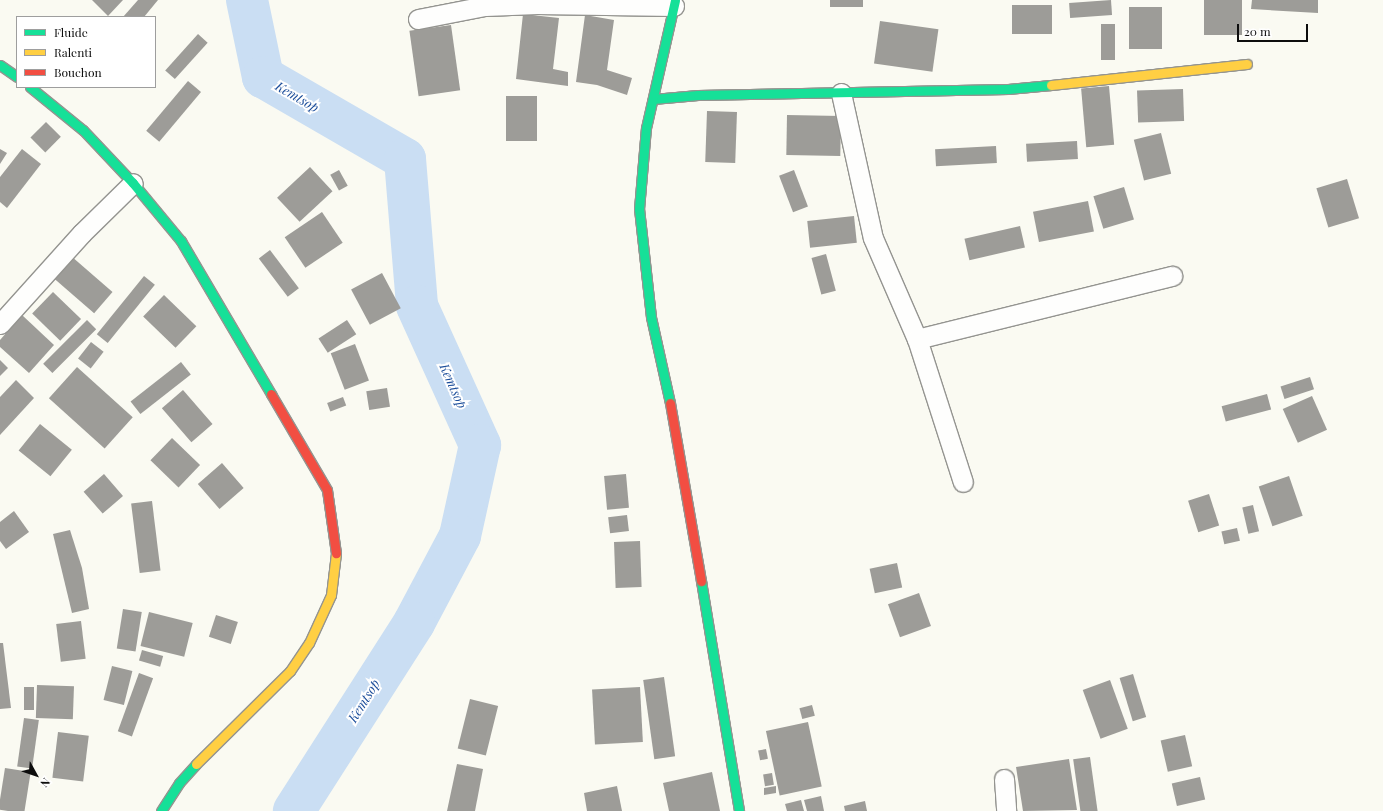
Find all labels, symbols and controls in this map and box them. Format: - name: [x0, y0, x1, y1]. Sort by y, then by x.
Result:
- legend: [16, 16, 156, 88]
- scale bar: [1239, 16, 1310, 42]
- text: 20 m: [1244, 23, 1271, 39]
- text: Fluide: [54, 24, 88, 40]
- text: Ralenti: [54, 44, 92, 60]
- text: Bouchon: [54, 64, 102, 80]
- water label: Kemtsop: [273, 78, 321, 116]
- water label: Kemtsop: [436, 361, 470, 411]
- water label: Kemtsop: [345, 677, 383, 725]
- north arrow: [16, 755, 56, 795]
- text: N: [37, 775, 54, 791]

